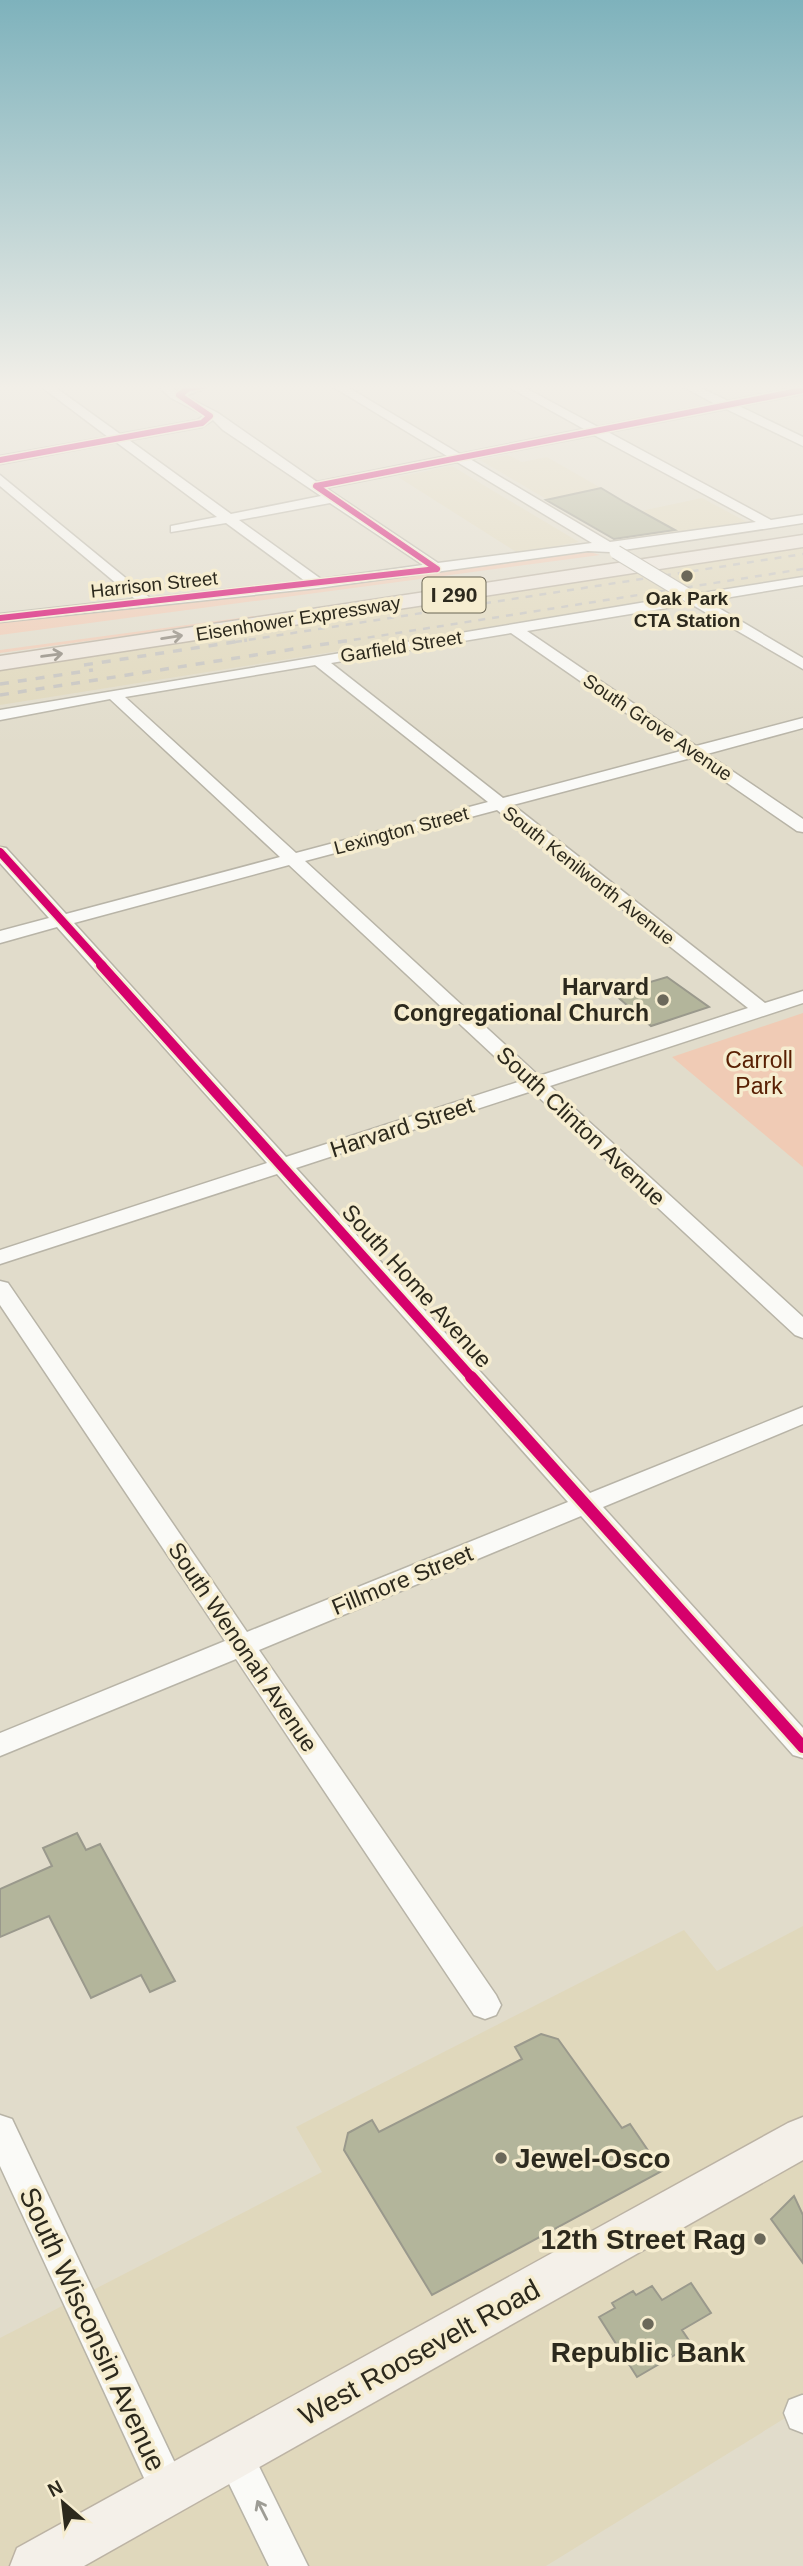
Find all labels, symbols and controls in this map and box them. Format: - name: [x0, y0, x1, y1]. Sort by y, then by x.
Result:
- street label: Harrison Street: [89, 567, 219, 602]
- marker: Oak Park CTA Station: [679, 568, 695, 584]
- road number: I 290: [422, 578, 486, 612]
- place label: Oak Park CTA Station: [634, 588, 740, 631]
- street label: Eisenhower Expressway: [194, 592, 402, 645]
- street label: Garfield Street: [339, 626, 464, 666]
- one-way arrow: [160, 630, 183, 643]
- one-way arrow: [41, 648, 63, 661]
- street label: South Grove Avenue: [579, 670, 736, 785]
- street label: Lexington Street: [332, 802, 471, 859]
- street label: South Kenilworth Avenue: [499, 802, 679, 949]
- place label: Harvard Congregational Church: [393, 974, 649, 1026]
- marker: Harvard Congregational Church: [655, 992, 671, 1008]
- street label: South Clinton Avenue: [491, 1041, 671, 1211]
- park label: Carroll Park: [725, 1047, 793, 1099]
- street label: Harvard Street: [327, 1091, 478, 1162]
- street label: South Home Avenue: [337, 1199, 497, 1373]
- street label: South Wenonah Avenue: [163, 1537, 323, 1757]
- street label: Fillmore Street: [328, 1540, 477, 1620]
- place label: Jewel-Osco: [515, 2143, 671, 2174]
- marker: Jewel-Osco: [493, 2150, 509, 2166]
- street label: South Wisconsin Avenue: [13, 2183, 172, 2476]
- place label: 12th Street Rag: [541, 2224, 746, 2255]
- marker: 12th Street Rag: [752, 2231, 768, 2247]
- street label: West Roosevelt Road: [294, 2273, 545, 2432]
- marker: Republic Bank: [640, 2316, 656, 2332]
- place label: Republic Bank: [551, 2337, 746, 2368]
- north arrow: [28, 2468, 98, 2538]
- text: N: [44, 2476, 66, 2501]
- one-way arrow: [254, 2500, 268, 2521]

